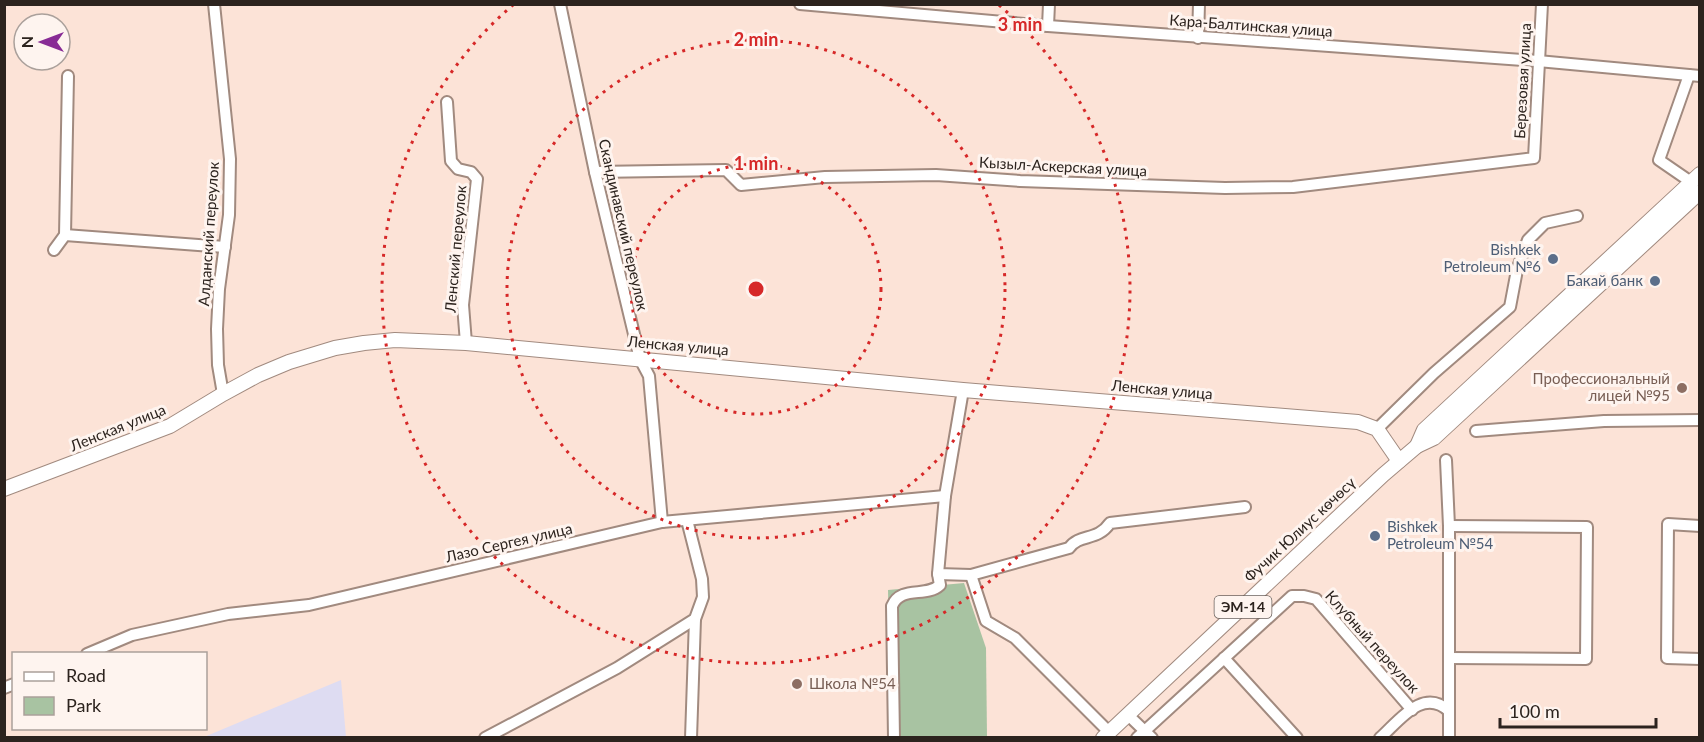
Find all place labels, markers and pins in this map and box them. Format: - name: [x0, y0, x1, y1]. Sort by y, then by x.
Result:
- place label: Bishkek Petroleum №6: [1443, 240, 1541, 275]
- marker: Bishkek Petroleum №6: [1546, 252, 1560, 266]
- place label: Бакай банк: [1566, 271, 1643, 289]
- marker: Бакай банк: [1648, 274, 1662, 288]
- centre of rings: [746, 279, 766, 299]
- place label: Профессиональный лицей №95: [1533, 369, 1670, 404]
- marker: Профессиональный лицей №95: [1675, 381, 1689, 395]
- place label: Bishkek Petroleum №54: [1387, 517, 1494, 552]
- marker: Bishkek Petroleum №54: [1368, 529, 1382, 543]
- place label: Школа №54: [809, 674, 896, 692]
- marker: Школа №54: [790, 677, 804, 691]

